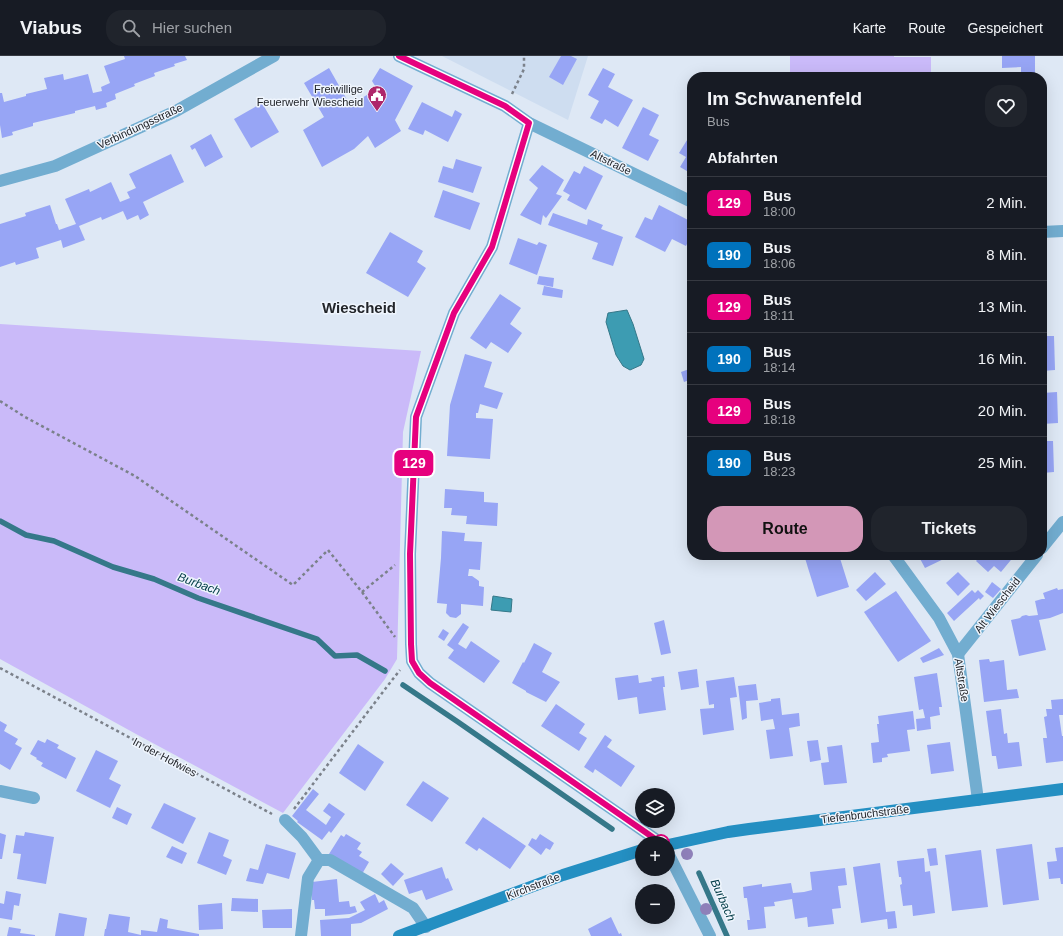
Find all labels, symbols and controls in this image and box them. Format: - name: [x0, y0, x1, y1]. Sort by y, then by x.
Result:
- search box: [106, 10, 386, 46]
- text: Viabus: [20, 17, 82, 38]
- icon: search: [120, 17, 142, 39]
- text: Hier suchen: [152, 19, 232, 36]
- text: Karte: [853, 20, 886, 36]
- text: Route: [908, 20, 946, 36]
- text: Gespeichert: [968, 20, 1043, 36]
- place label: Freiwillige Feuerwehr Wiescheid: [257, 83, 363, 108]
- public building icon: Freiwillige Feuerwehr Wiescheid: [366, 84, 388, 112]
- button: heart: [985, 85, 1027, 127]
- text: Im Schwanenfeld: [707, 88, 862, 109]
- street label: Verbindungsstraße: [96, 101, 184, 151]
- text: Bus: [707, 114, 729, 129]
- street label: Altstraße: [589, 147, 633, 177]
- text: Abfahrten: [707, 149, 778, 166]
- text: Bus: [763, 187, 791, 204]
- text: 2 Min.: [986, 194, 1027, 211]
- text: 129: [717, 195, 741, 211]
- text: 18:00: [763, 204, 796, 219]
- text: Bus: [763, 239, 791, 256]
- text: 8 Min.: [986, 246, 1027, 263]
- text: 190: [717, 247, 741, 263]
- text: 18:06: [763, 256, 796, 271]
- text: Bus: [763, 291, 791, 308]
- text: 13 Min.: [978, 298, 1027, 315]
- district label: Wiescheid: [322, 299, 396, 316]
- text: 129: [717, 299, 741, 315]
- text: 18:11: [763, 308, 795, 323]
- text: Bus: [763, 343, 791, 360]
- text: 16 Min.: [978, 350, 1027, 367]
- text: 190: [717, 351, 741, 367]
- text: 18:14: [763, 360, 796, 375]
- text: Bus: [763, 395, 791, 412]
- text: 20 Min.: [978, 402, 1027, 419]
- text: 129: [717, 403, 741, 419]
- text: 18:18: [763, 412, 796, 427]
- text: Bus: [763, 447, 791, 464]
- line badge: 129: [391, 450, 437, 476]
- text: 25 Min.: [978, 454, 1027, 471]
- text: 129: [402, 455, 426, 471]
- text: 190: [717, 455, 741, 471]
- text: 18:23: [763, 464, 796, 479]
- button: Route: [707, 506, 863, 552]
- button: Tickets: [871, 506, 1027, 552]
- water label: Burbach: [176, 570, 223, 598]
- street label: Alt Wiescheid: [972, 575, 1022, 635]
- street label: Altstraße: [953, 657, 971, 703]
- street label: In der Hofwies: [131, 735, 199, 779]
- map controls: [635, 788, 675, 924]
- button: layers: [635, 788, 675, 828]
- street label: Tiefenbruchstraße: [820, 803, 910, 825]
- unlabelled marker: [652, 834, 670, 852]
- button: +: [635, 836, 675, 876]
- street label: Kirchstraße: [505, 870, 561, 902]
- water label: Burbach: [708, 877, 739, 924]
- button: −: [635, 884, 675, 924]

